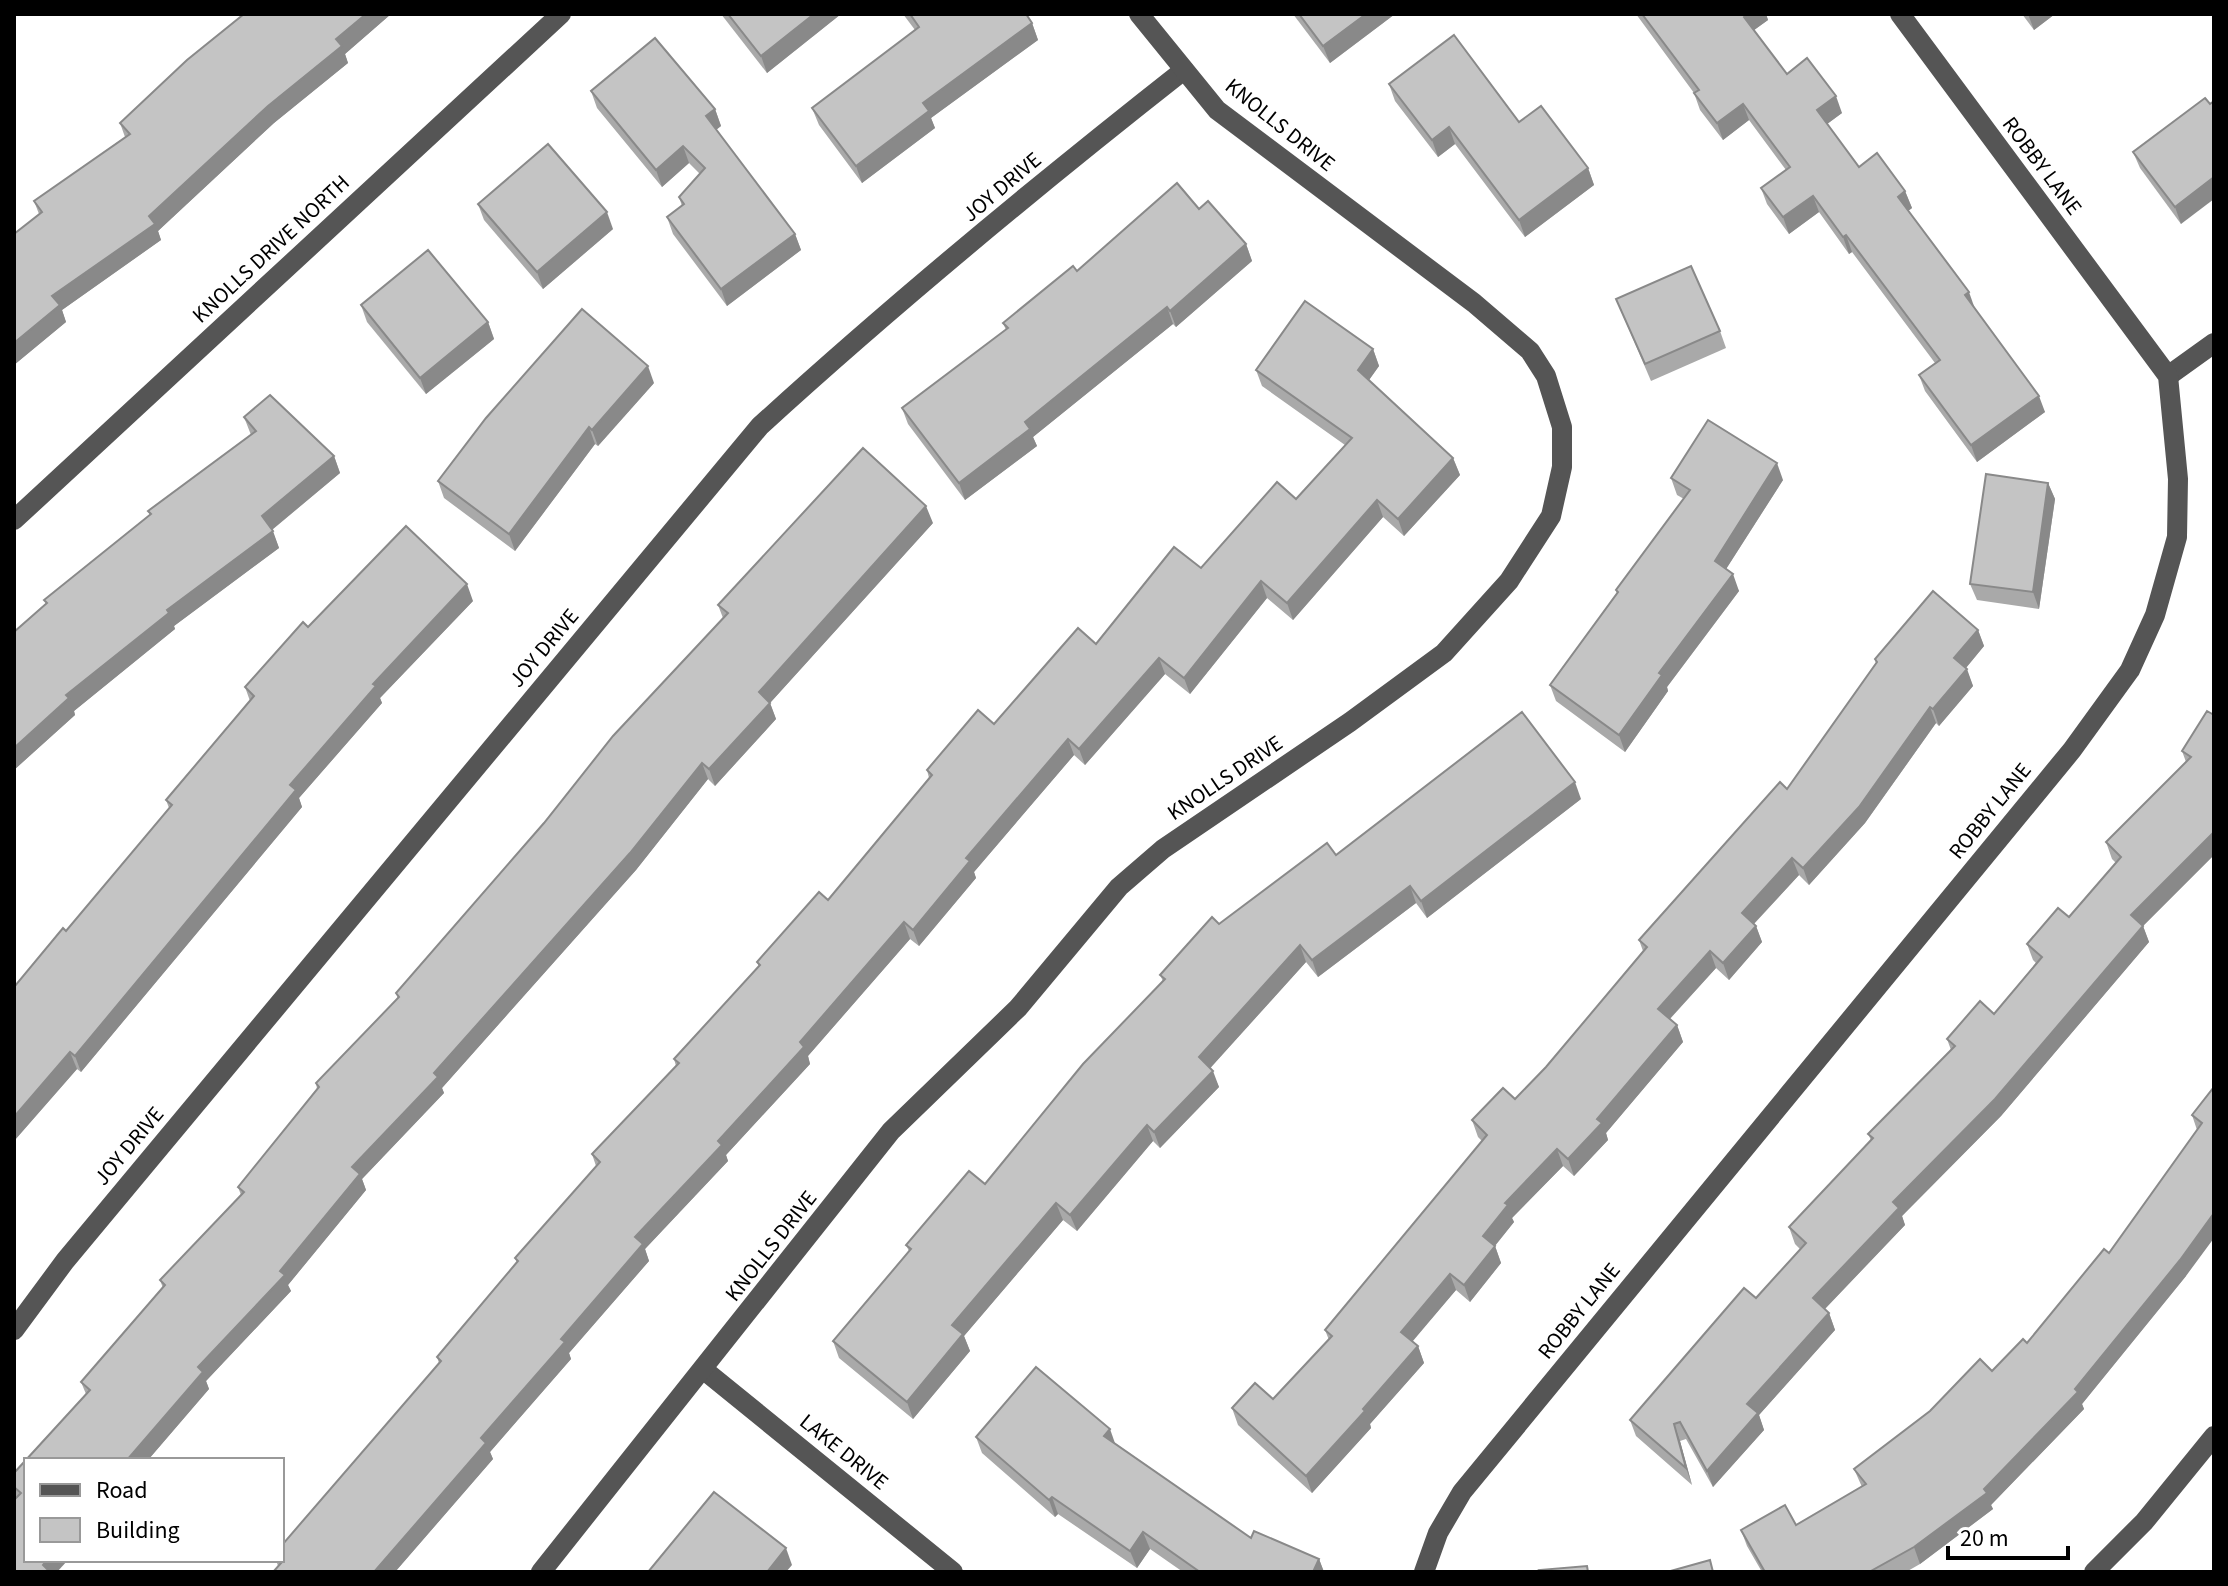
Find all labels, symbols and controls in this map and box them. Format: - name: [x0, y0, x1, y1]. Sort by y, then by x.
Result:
- street label: KNOLLS DRIVE: [1218, 71, 1342, 179]
- street label: ROBBY LANE: [1994, 110, 2090, 222]
- street label: JOY DRIVE: [956, 144, 1048, 230]
- street label: KNOLLS DRIVE NORTH: [185, 167, 357, 331]
- street label: JOY DRIVE: [501, 602, 587, 694]
- street label: KNOLLS DRIVE: [1161, 727, 1289, 829]
- street label: ROBBY LANE: [1941, 756, 2039, 866]
- street label: JOY DRIVE: [86, 1100, 172, 1192]
- street label: KNOLLS DRIVE: [717, 1184, 825, 1308]
- street label: ROBBY LANE: [1530, 1256, 1628, 1366]
- street label: LAKE DRIVE: [793, 1406, 895, 1498]
- legend: [24, 1458, 284, 1562]
- text: Road: [96, 1473, 148, 1508]
- scale bar: [1948, 1510, 2068, 1560]
- text: Building: [96, 1513, 180, 1548]
- text: 20 m: [1960, 1521, 2009, 1556]

